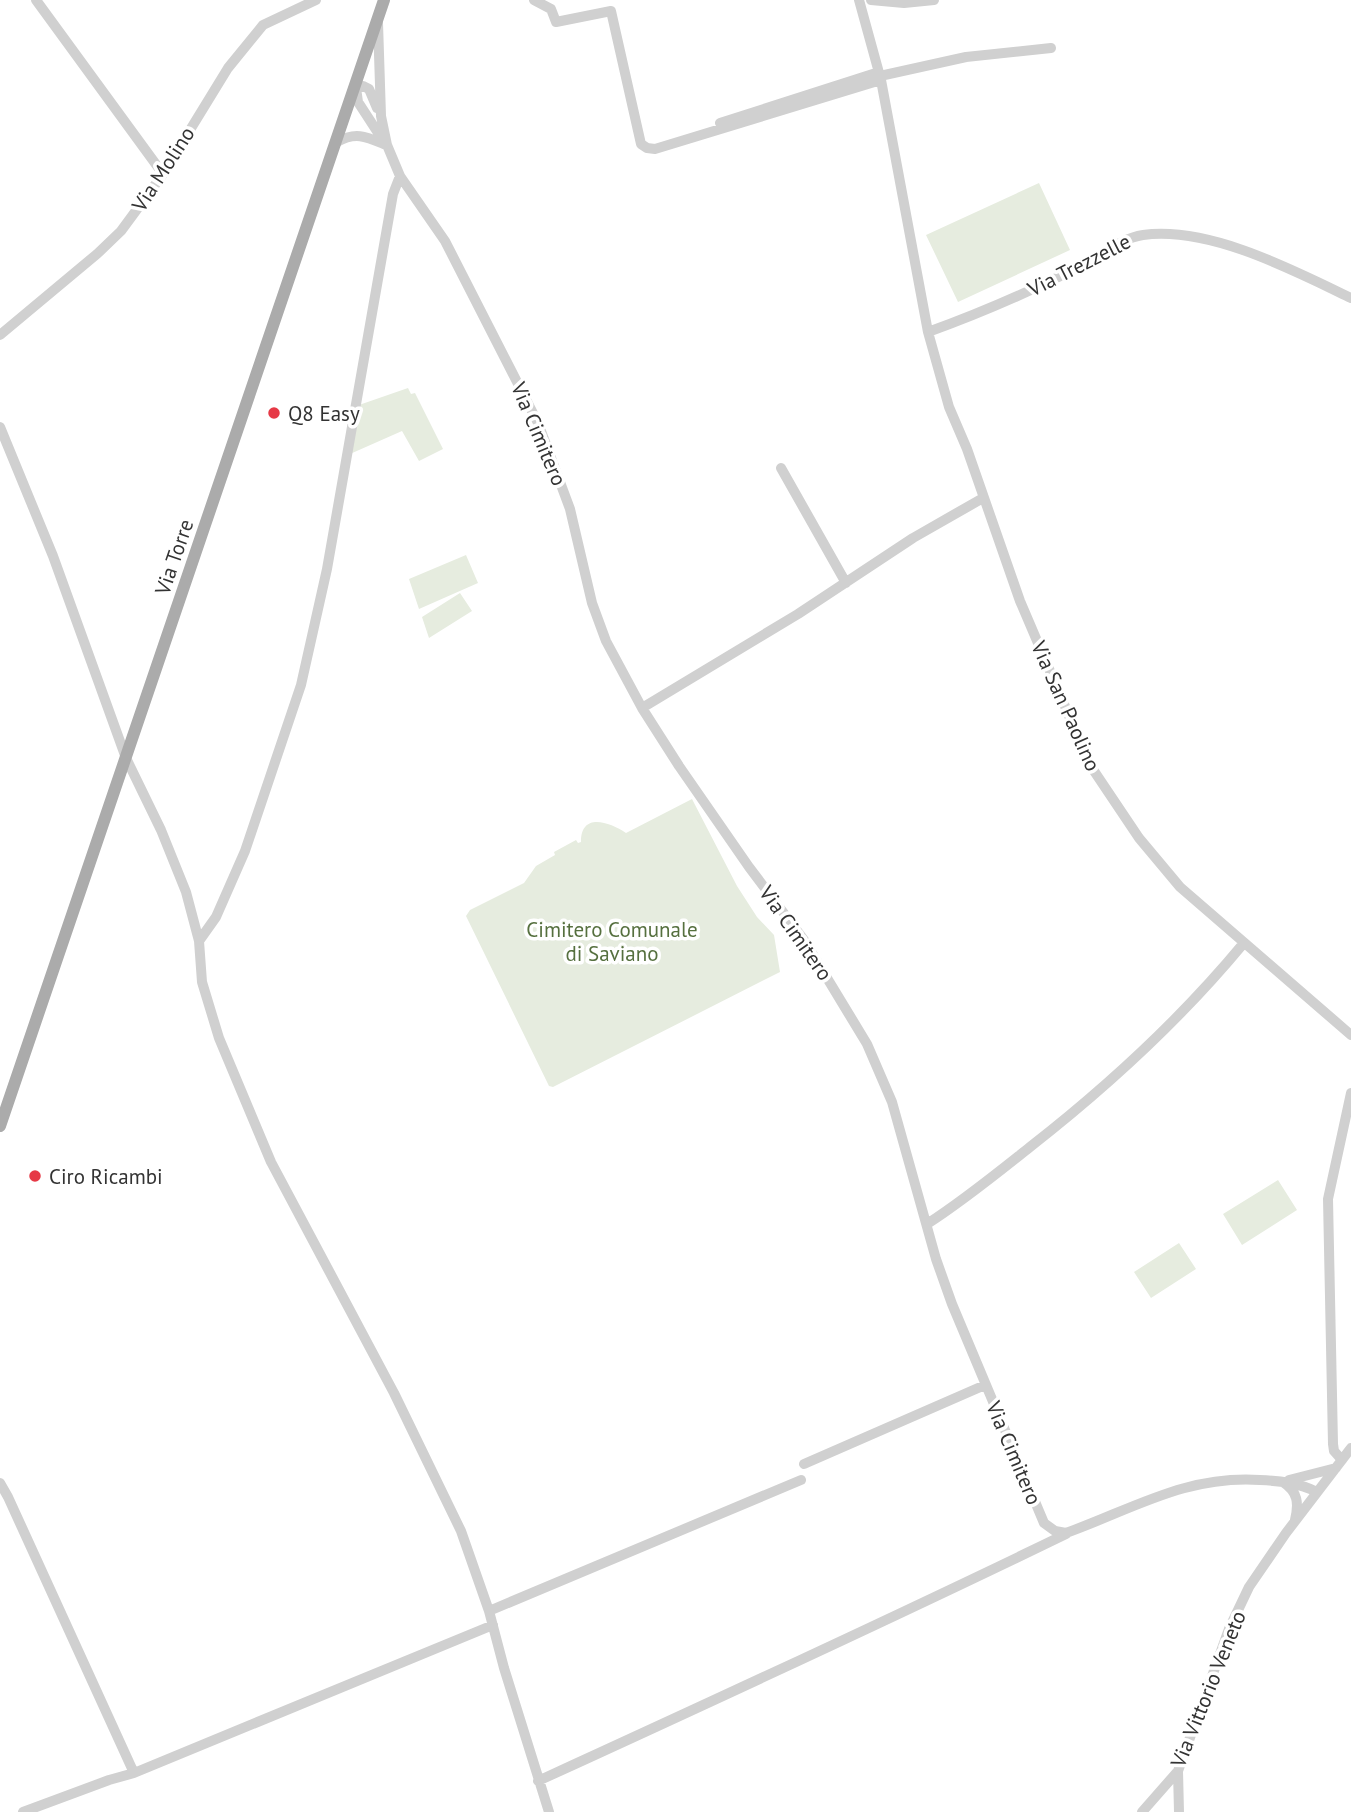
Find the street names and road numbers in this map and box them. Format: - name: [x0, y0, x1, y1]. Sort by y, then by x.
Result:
- street label: Via Molino: [125, 121, 200, 217]
- street label: Via Trezzelle: [1022, 228, 1135, 303]
- street label: Via Cimitero: [505, 377, 573, 490]
- street label: Via Torre: [148, 516, 199, 599]
- street label: Via San Paolino: [1025, 636, 1107, 775]
- street label: Via Cimitero: [753, 879, 839, 986]
- street label: Via Cimitero: [980, 1396, 1048, 1509]
- street label: Via Vittorio Veneto: [1164, 1607, 1252, 1772]

